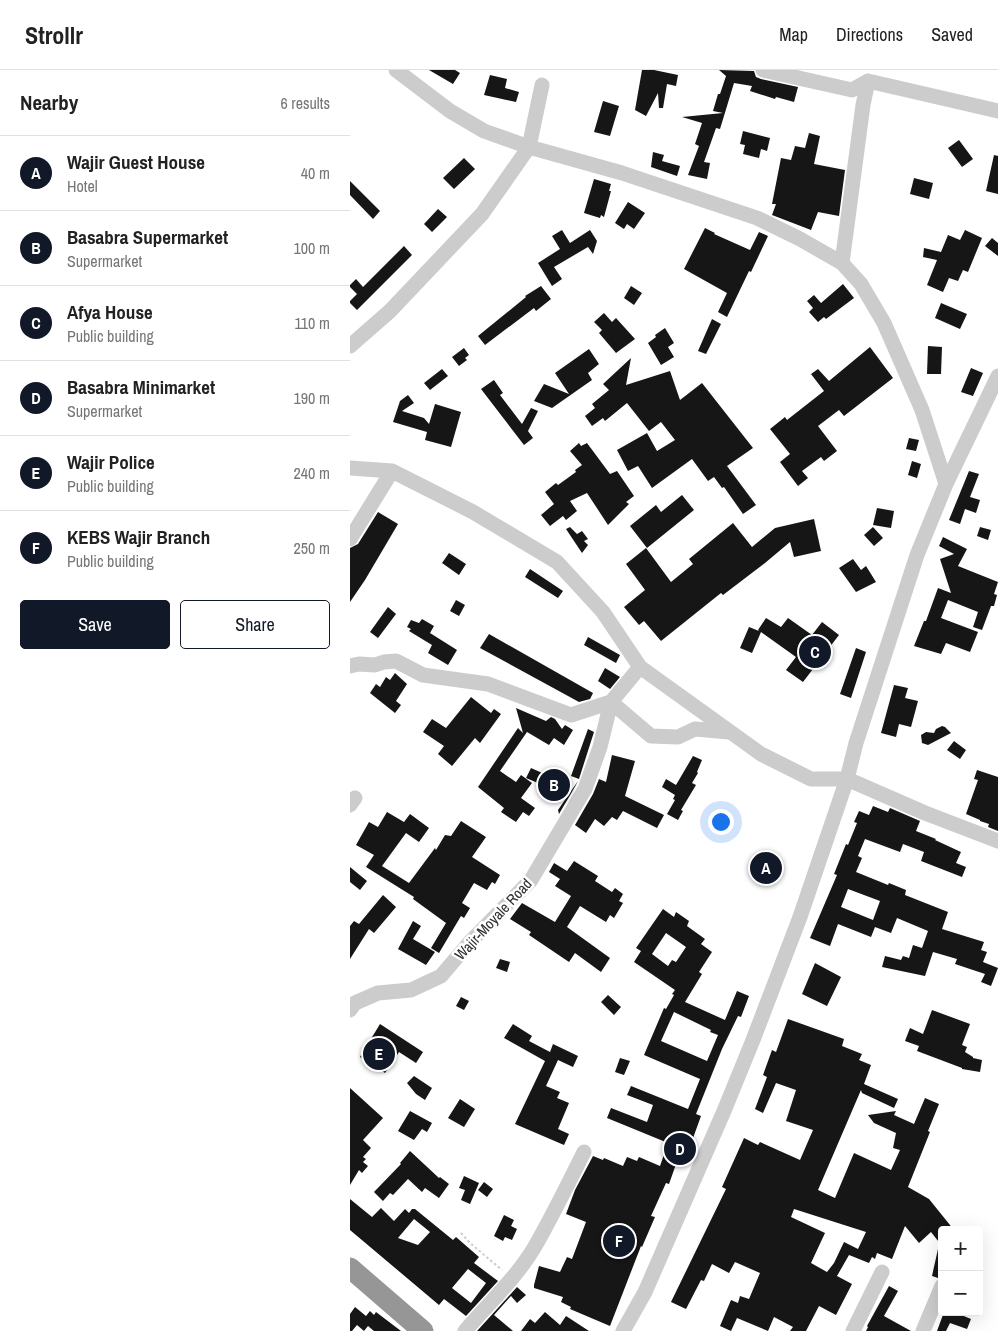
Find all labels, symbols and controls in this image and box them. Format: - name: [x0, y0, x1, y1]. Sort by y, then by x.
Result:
- text: Strollr: [25, 19, 83, 51]
- text: Map: [779, 22, 808, 47]
- text: Directions: [836, 22, 903, 47]
- text: Saved: [931, 22, 973, 47]
- text: Nearby: [20, 88, 78, 117]
- text: 6 results: [280, 92, 330, 114]
- text: Wajir Guest House: [67, 149, 205, 175]
- text: A: [31, 162, 41, 184]
- text: 40 m: [301, 162, 330, 184]
- text: Hotel: [67, 175, 98, 197]
- text: Basabra Supermarket: [67, 224, 228, 250]
- text: B: [31, 237, 41, 259]
- text: 100 m: [294, 237, 330, 259]
- text: Supermarket: [67, 250, 142, 272]
- text: Afya House: [67, 299, 153, 325]
- text: C: [31, 312, 41, 334]
- text: 110 m: [294, 312, 330, 334]
- text: Public building: [67, 325, 154, 347]
- text: Basabra Minimarket: [67, 374, 215, 400]
- text: D: [31, 387, 41, 409]
- text: 190 m: [294, 387, 330, 409]
- text: Supermarket: [67, 400, 142, 422]
- text: Wajir Police: [67, 449, 155, 475]
- text: E: [32, 462, 40, 484]
- text: 240 m: [294, 462, 330, 484]
- text: Public building: [67, 475, 154, 497]
- text: KEBS Wajir Branch: [67, 524, 210, 550]
- text: F: [32, 537, 40, 559]
- text: 250 m: [294, 537, 330, 559]
- text: Public building: [67, 550, 154, 572]
- button: Save: [20, 600, 170, 649]
- button: Share: [180, 600, 330, 649]
- pin: C: [799, 633, 831, 671]
- pin: B: [538, 766, 570, 804]
- your location: [708, 809, 734, 835]
- pin: A: [750, 849, 782, 887]
- street label: Wajir-Moyale Road: [450, 874, 536, 964]
- pin: E: [363, 1035, 395, 1073]
- pin: D: [664, 1130, 696, 1168]
- pin: F: [603, 1222, 635, 1260]
- map controls: [938, 1226, 983, 1316]
- button: +: [938, 1226, 983, 1271]
- button: −: [938, 1271, 983, 1316]

